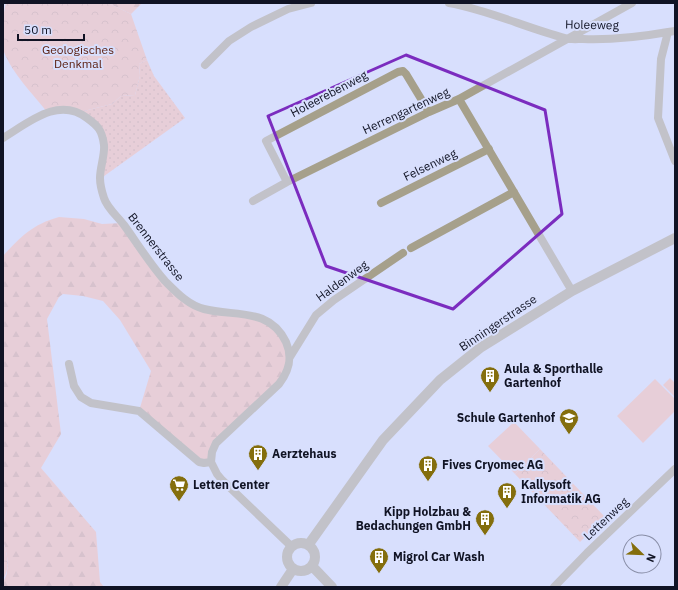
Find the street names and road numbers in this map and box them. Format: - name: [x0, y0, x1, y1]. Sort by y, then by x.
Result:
- street label: Holeeweg: [565, 17, 620, 32]
- street label: Holeerebenweg: [288, 67, 370, 120]
- street label: Herrengartenweg: [360, 84, 452, 137]
- street label: Felsenweg: [401, 145, 460, 184]
- street label: Brennerstrasse: [125, 210, 188, 284]
- street label: Haldenweg: [313, 256, 371, 304]
- street label: Binningerstrasse: [456, 291, 540, 354]
- street label: Lettenweg: [580, 494, 632, 543]

